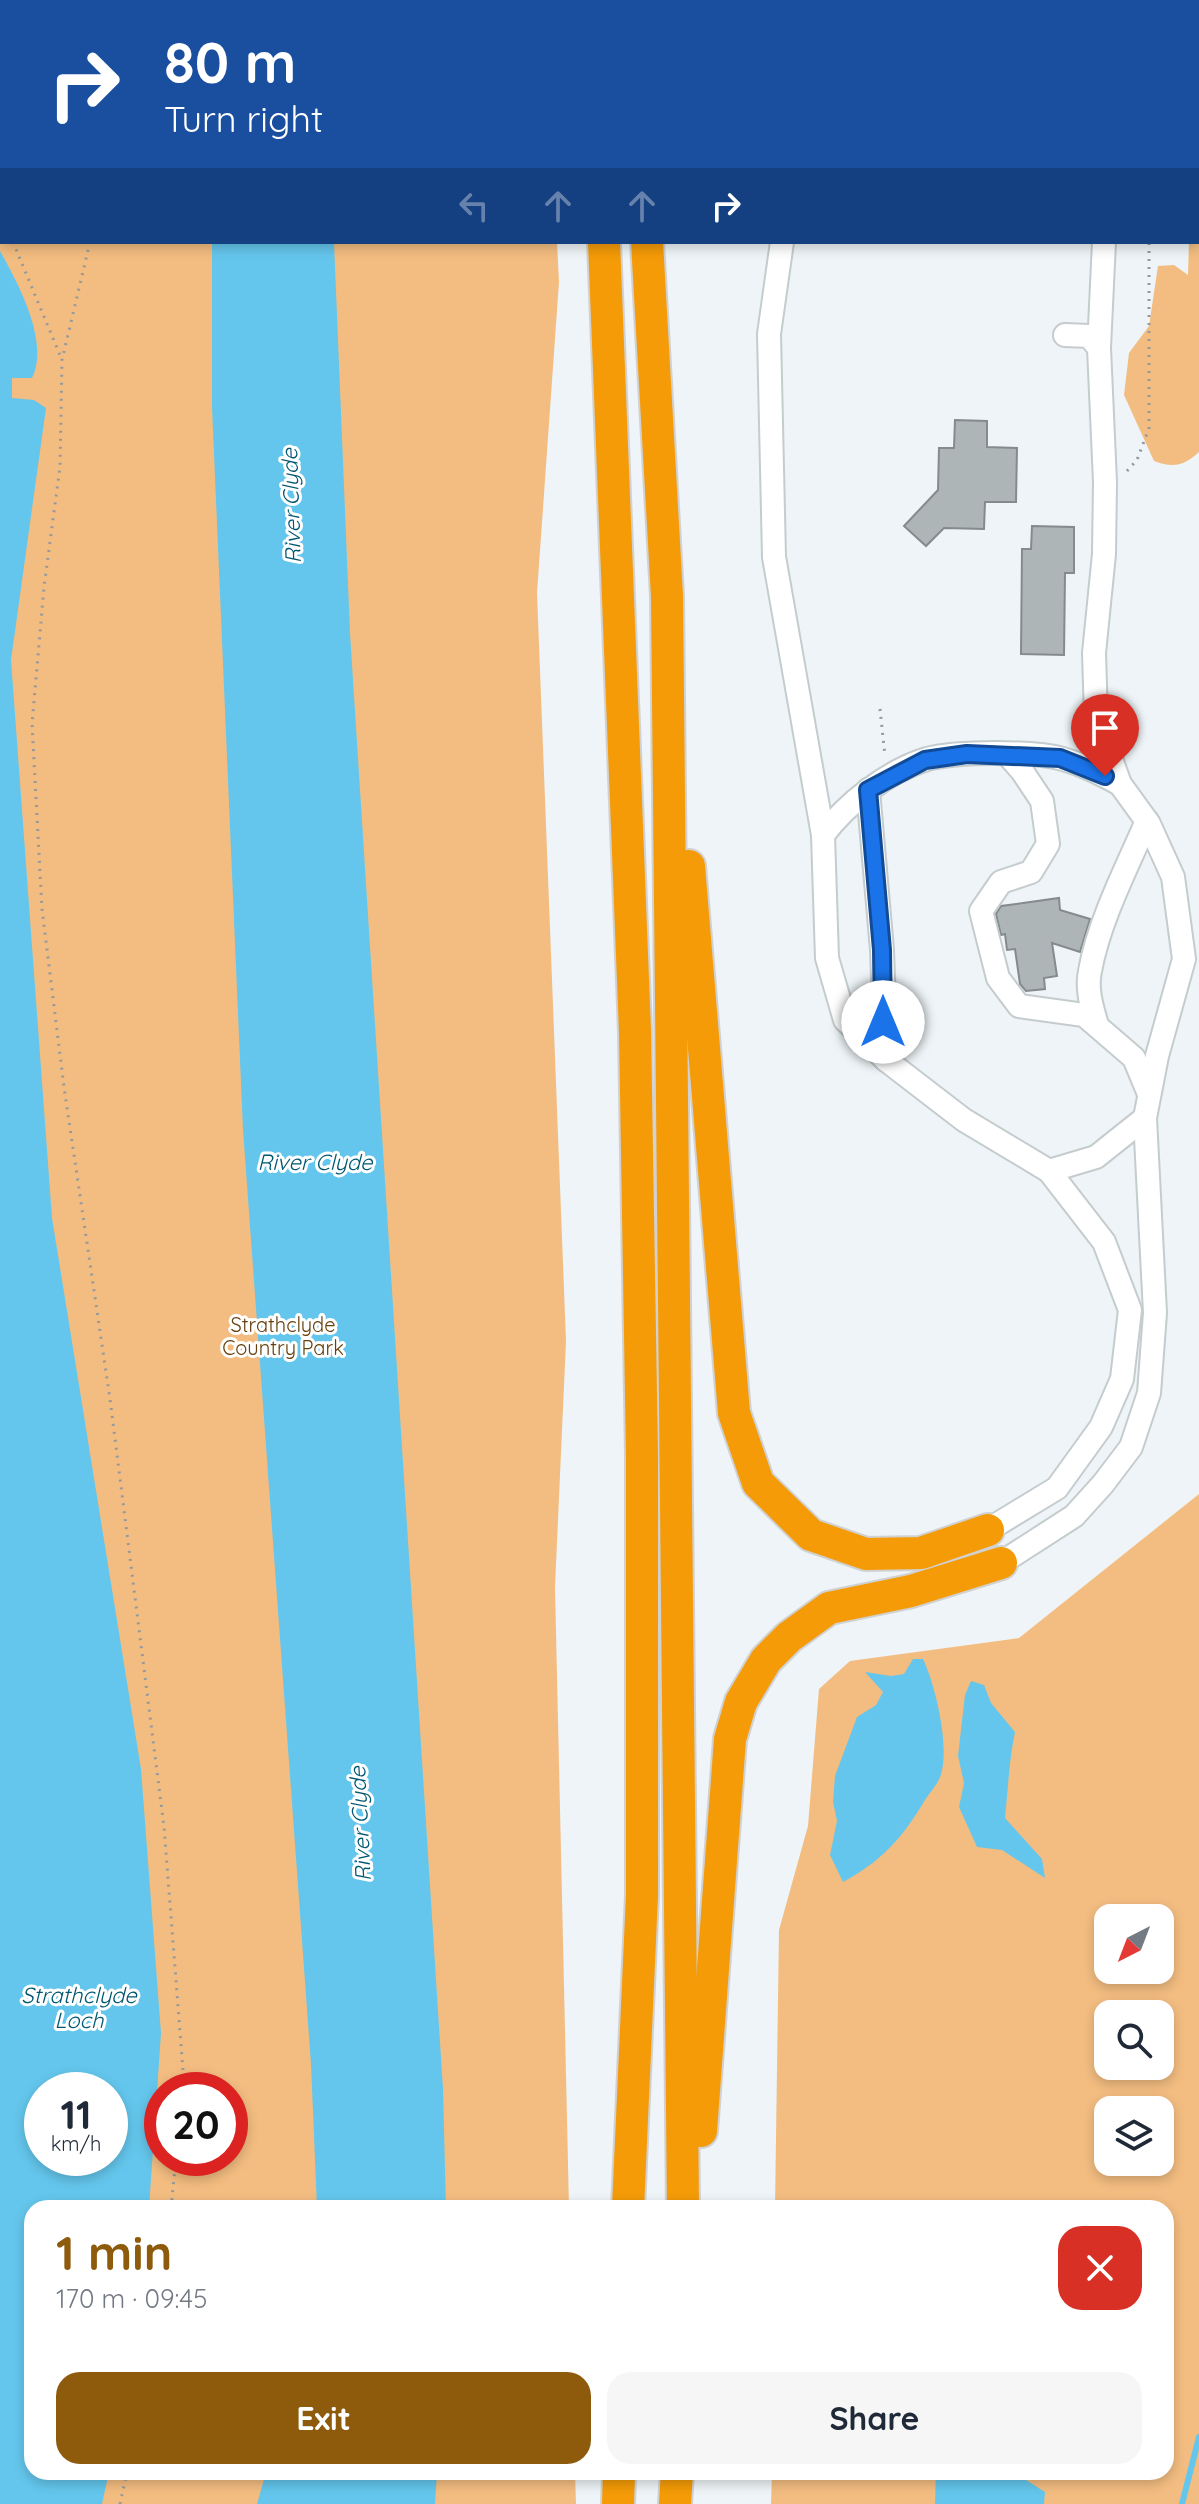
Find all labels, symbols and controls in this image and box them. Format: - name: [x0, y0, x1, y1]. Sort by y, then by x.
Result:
- text: 80 m: [164, 27, 296, 97]
- icon: right: [32, 32, 136, 136]
- text: Turn right: [164, 96, 323, 141]
- icon: left: [452, 184, 496, 228]
- icon: ahead: [536, 184, 580, 228]
- icon: ahead: [620, 184, 664, 228]
- icon: right: [704, 184, 748, 228]
- water label: River Clyde: [275, 446, 307, 564]
- pin: [1071, 694, 1139, 776]
- icon: arrive: [1083, 706, 1127, 750]
- position arrow: [841, 980, 925, 1064]
- water label: River Clyde: [257, 1148, 374, 1176]
- park label: Strathclyde Country Park: [222, 1312, 344, 1360]
- water label: River Clyde: [343, 1764, 377, 1882]
- north arrow: [1094, 1904, 1174, 1984]
- map controls: [1094, 1904, 1174, 2176]
- water label: Strathclyde Loch: [21, 1981, 138, 2034]
- button: search: [1094, 2000, 1174, 2080]
- speed limit sign: 20: [144, 2072, 248, 2176]
- text: 11: [60, 2089, 92, 2139]
- button: layers: [1094, 2096, 1174, 2176]
- text: km/h: [51, 2131, 101, 2156]
- text: 1 min: [56, 2222, 172, 2282]
- button: close: [1058, 2226, 1142, 2310]
- text: 170 m · 09:45: [56, 2282, 207, 2315]
- button: Exit: [56, 2372, 591, 2464]
- button: Share: [607, 2372, 1142, 2464]

